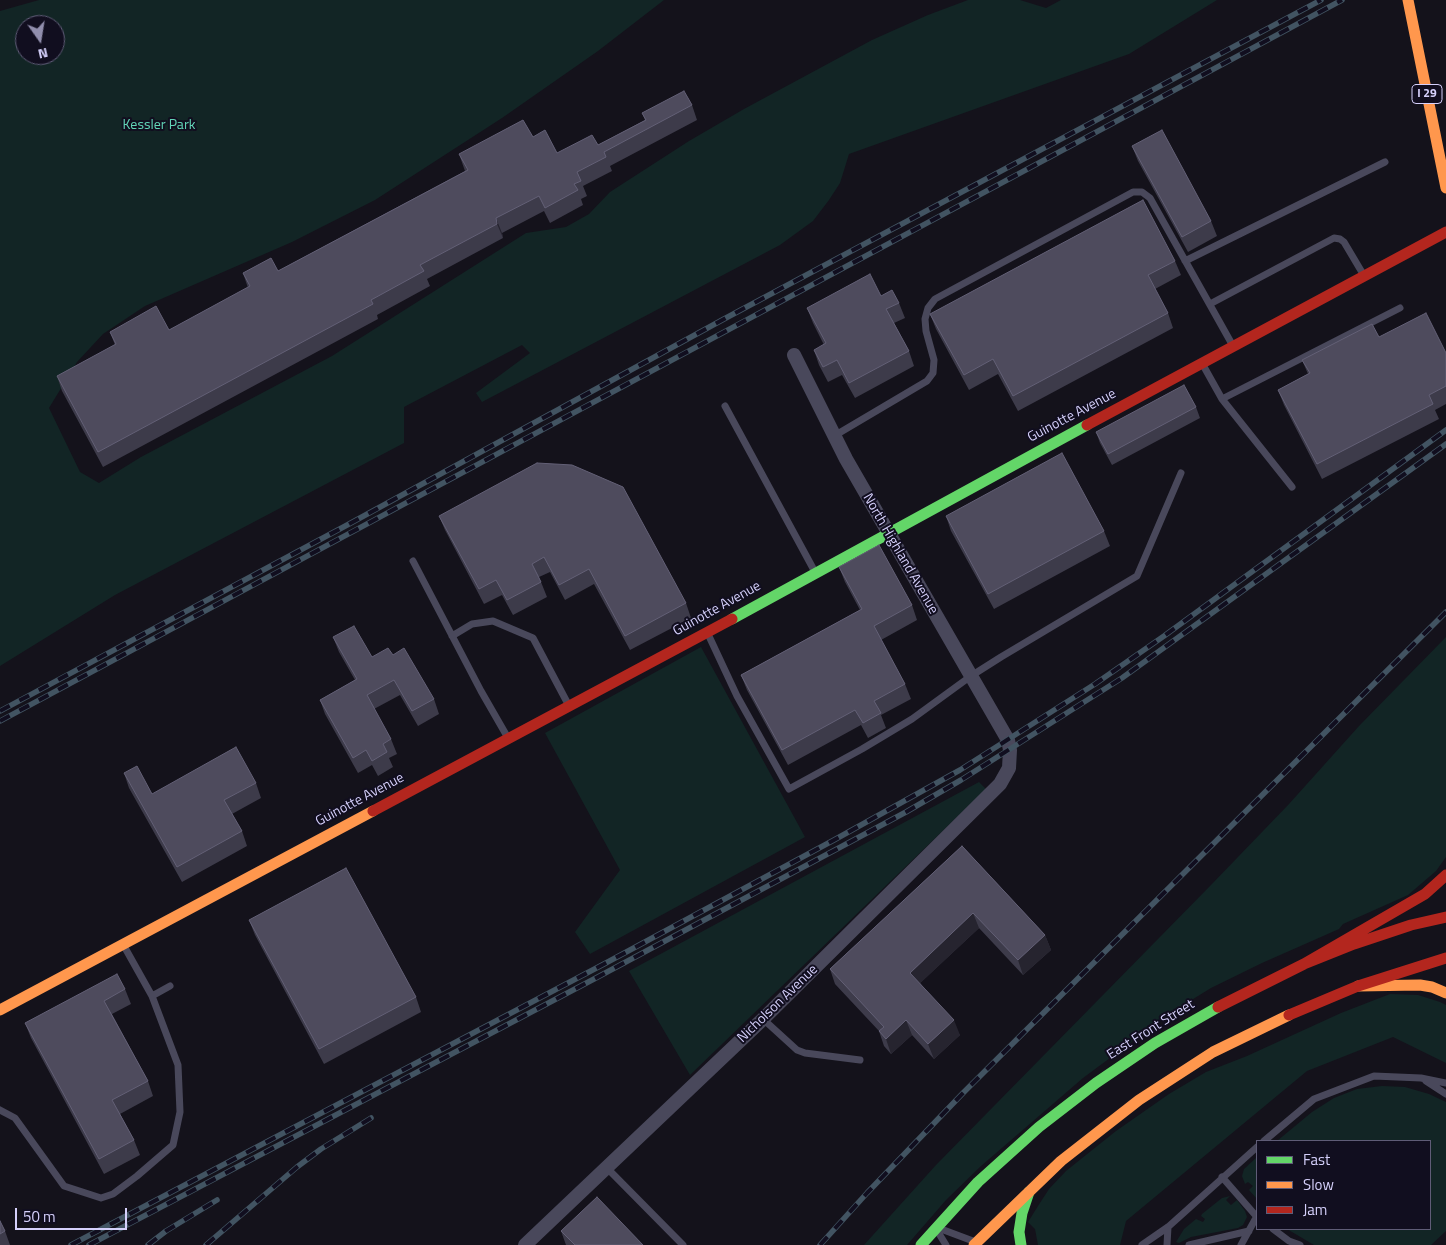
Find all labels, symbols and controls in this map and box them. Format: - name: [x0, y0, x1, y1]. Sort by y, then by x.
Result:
- north arrow: [15, 15, 65, 65]
- text: N: [36, 43, 50, 65]
- road number: I 29: [1412, 85, 1442, 104]
- park label: Kessler Park: [123, 118, 195, 134]
- street label: Guinotte Avenue: [1025, 386, 1119, 446]
- street label: North Highland Avenue: [859, 491, 941, 617]
- street label: Guinotte Avenue: [670, 578, 764, 640]
- street label: Guinotte Avenue: [313, 770, 407, 830]
- street label: Nicholson Avenue: [734, 961, 822, 1047]
- street label: East Front Street: [1104, 996, 1198, 1064]
- legend: [1256, 1140, 1431, 1230]
- text: Fast: [1303, 1148, 1330, 1171]
- text: Slow: [1303, 1173, 1334, 1196]
- scale bar: [18, 1198, 130, 1230]
- text: Jam: [1303, 1198, 1327, 1221]
- text: 50 m: [23, 1205, 56, 1228]

